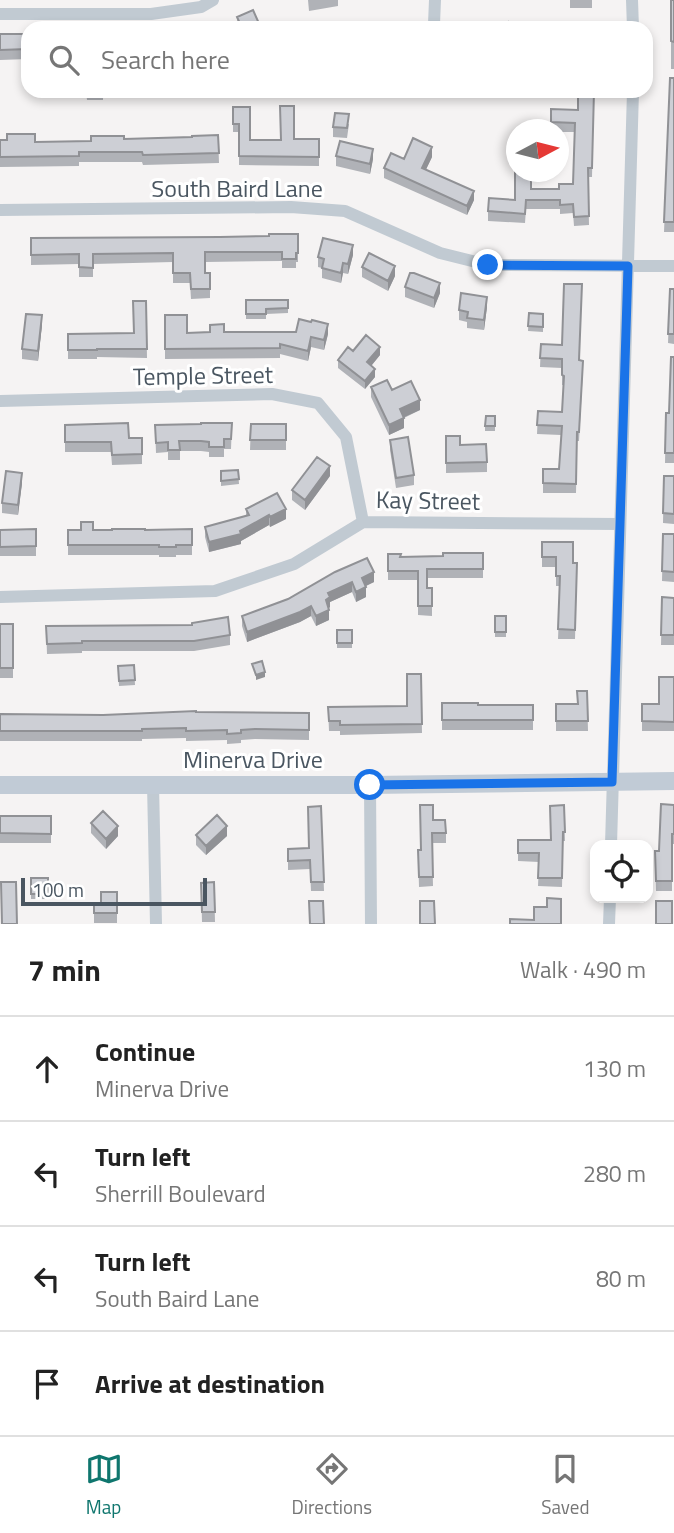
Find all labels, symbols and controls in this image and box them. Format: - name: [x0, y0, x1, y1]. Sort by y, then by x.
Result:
- search box: [21, 21, 653, 98]
- text: Search here: [101, 40, 230, 79]
- icon: search: [45, 41, 83, 79]
- north arrow: [506, 119, 569, 182]
- street label: South Baird Lane: [151, 170, 323, 206]
- route end: [472, 249, 503, 280]
- street label: Temple Street: [133, 356, 274, 394]
- street label: Kay Street: [376, 481, 481, 519]
- street label: Minerva Drive: [183, 741, 323, 777]
- route start: [354, 769, 385, 800]
- map controls: [590, 840, 653, 903]
- button: locate: [590, 840, 653, 903]
- scale bar: [21, 875, 206, 907]
- text: 100 m: [32, 875, 84, 904]
- text: 7 min: [28, 947, 101, 993]
- text: Walk · 490 m: [520, 952, 646, 987]
- text: Continue: [95, 1032, 195, 1071]
- icon: ahead: [28, 1050, 66, 1088]
- text: 130 m: [583, 1051, 646, 1086]
- text: Minerva Drive: [95, 1071, 229, 1106]
- text: Turn left: [95, 1137, 190, 1176]
- icon: left: [28, 1155, 66, 1193]
- text: 280 m: [583, 1156, 646, 1191]
- text: Sherrill Boulevard: [95, 1176, 266, 1211]
- text: Turn left: [95, 1242, 190, 1281]
- icon: left: [28, 1260, 66, 1298]
- text: 80 m: [596, 1261, 646, 1296]
- text: South Baird Lane: [95, 1281, 259, 1316]
- text: Arrive at destination: [95, 1364, 325, 1403]
- icon: arrive: [28, 1365, 66, 1403]
- tab: Map: [85, 1450, 123, 1521]
- tab: Directions: [292, 1450, 372, 1521]
- tab: Saved: [541, 1450, 589, 1521]

